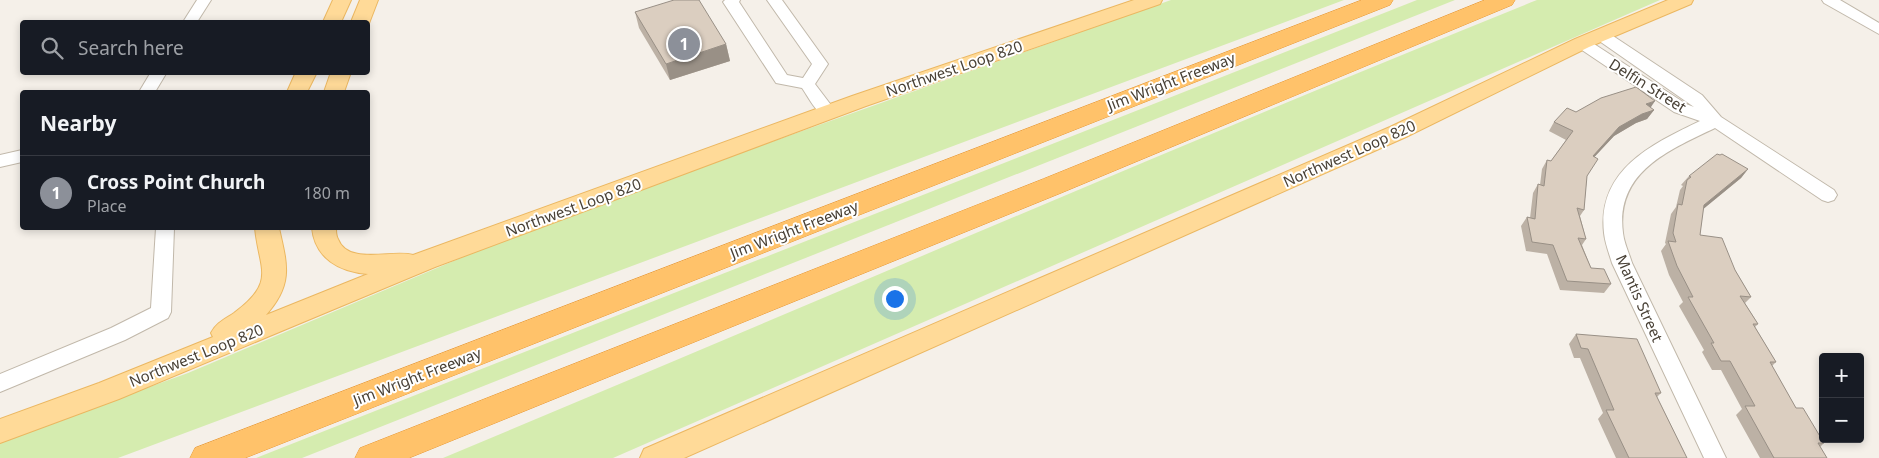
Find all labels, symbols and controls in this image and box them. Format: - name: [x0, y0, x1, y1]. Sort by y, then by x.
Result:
- search box: [20, 20, 370, 75]
- pin: 1: [668, 25, 700, 63]
- icon: search: [38, 34, 66, 62]
- text: Search here: [78, 35, 184, 61]
- street label: Northwest Loop 820: [883, 35, 1025, 101]
- street label: Jim Wright Freeway: [1102, 47, 1238, 115]
- street label: Delfin Street: [1606, 53, 1691, 117]
- text: Nearby: [40, 109, 116, 137]
- street label: Northwest Loop 820: [1280, 115, 1418, 191]
- text: Cross Point Church: [87, 169, 265, 195]
- street label: Northwest Loop 820: [502, 173, 644, 241]
- text: 1: [51, 182, 61, 204]
- text: 180 m: [303, 182, 350, 204]
- text: Place: [87, 195, 127, 217]
- street label: Jim Wright Freeway: [725, 195, 861, 263]
- street label: Mantis Street: [1612, 251, 1668, 345]
- your location: [882, 286, 908, 312]
- street label: Northwest Loop 820: [126, 319, 266, 391]
- street label: Jim Wright Freeway: [348, 342, 484, 410]
- map controls: [1819, 353, 1864, 443]
- button: +: [1819, 353, 1864, 398]
- button: −: [1819, 398, 1864, 443]

